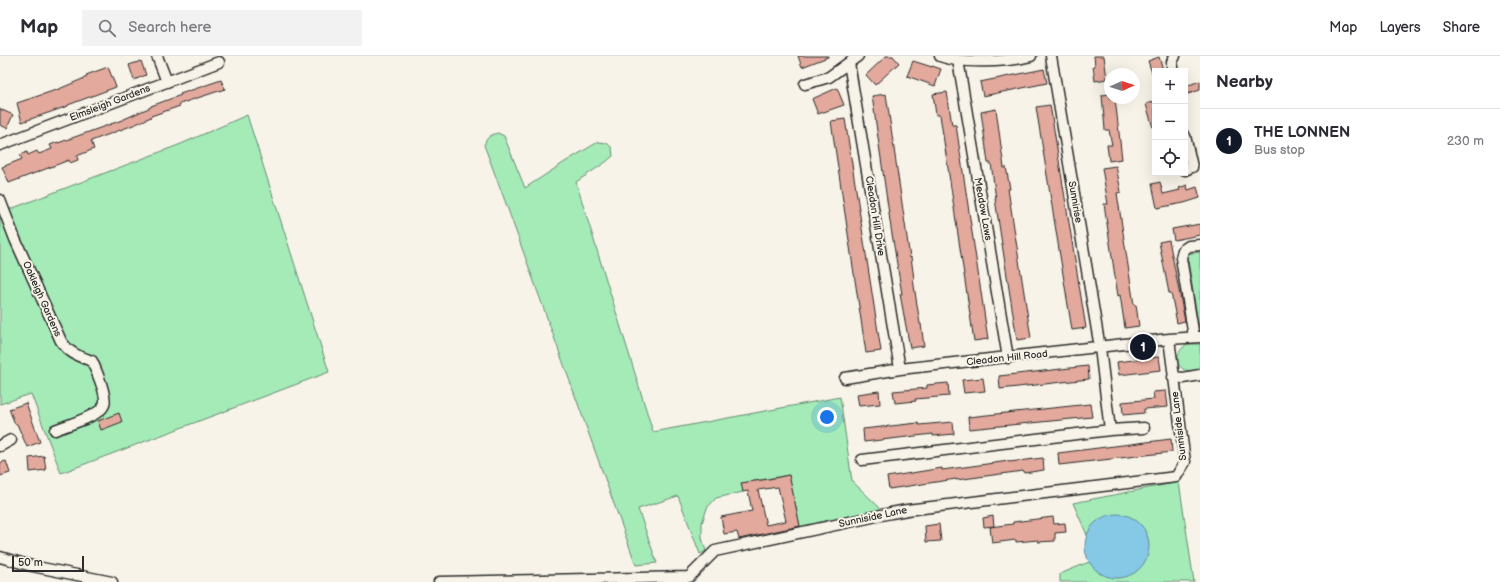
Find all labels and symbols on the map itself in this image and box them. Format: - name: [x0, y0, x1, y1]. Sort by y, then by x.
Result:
- north arrow: [1104, 68, 1140, 104]
- street label: Elmsleigh Gardens: [68, 82, 152, 124]
- street label: Cleadon Hill Drive: [863, 175, 887, 257]
- street label: Meadow Laws: [972, 177, 994, 241]
- street label: Sunnirise: [1065, 180, 1085, 224]
- street label: Oakleigh Gardens: [20, 259, 64, 339]
- pin: 1: [1130, 332, 1156, 362]
- street label: Cleadon Hill Road: [966, 348, 1048, 368]
- street label: Sunniside Lane: [1169, 391, 1189, 461]
- your location: [817, 407, 837, 427]
- street label: Sunniside Lane: [838, 504, 908, 530]
- scale bar: [12, 554, 84, 573]

